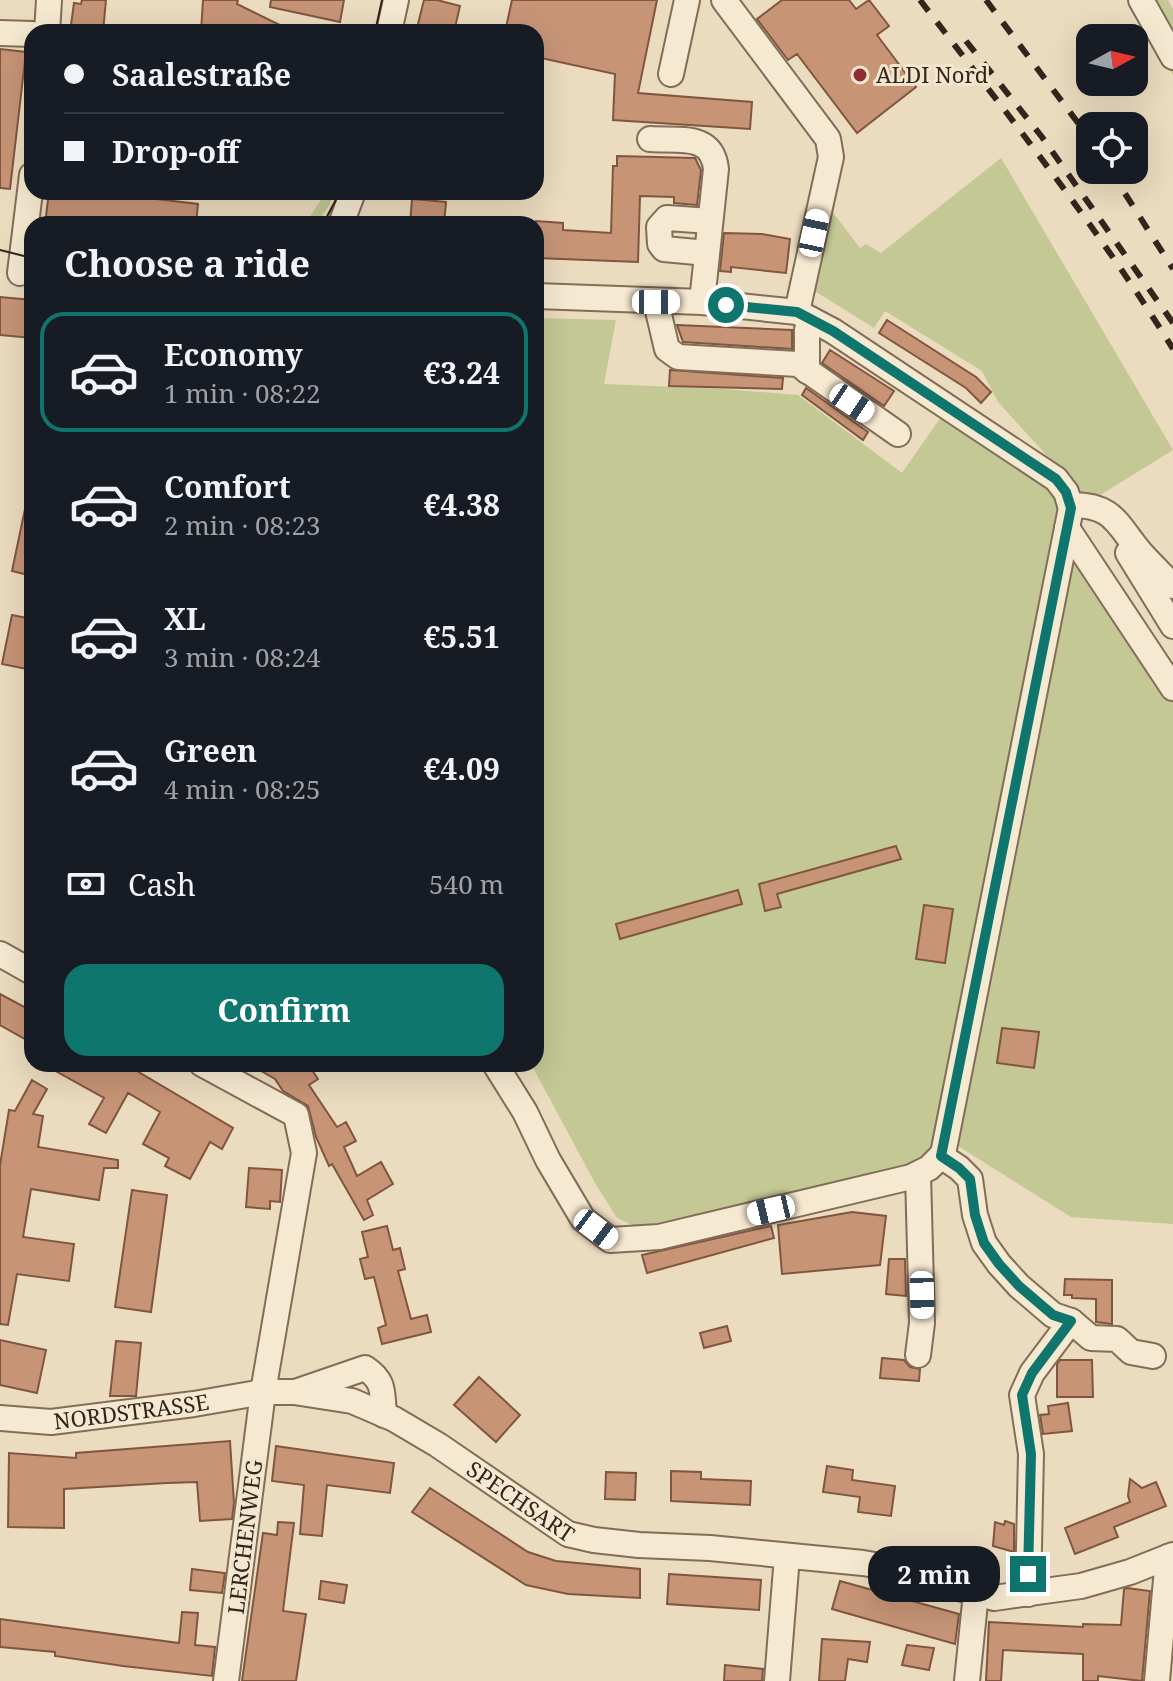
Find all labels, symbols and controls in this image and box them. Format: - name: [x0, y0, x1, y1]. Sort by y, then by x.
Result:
- north arrow: [1076, 24, 1148, 96]
- map controls: [1076, 24, 1148, 184]
- text: Saalestraße: [112, 54, 291, 95]
- place label: ALDI Nord: [876, 59, 989, 89]
- marker: ALDI Nord: [851, 66, 869, 84]
- button: locate: [1076, 112, 1148, 184]
- text: Drop-off: [112, 131, 239, 172]
- car: [797, 207, 831, 259]
- text: Choose a ride: [64, 239, 310, 288]
- route start: [708, 287, 744, 323]
- car: [632, 290, 680, 314]
- text: Economy: [164, 334, 303, 375]
- icon: car: [68, 336, 140, 408]
- text: €3.24: [424, 352, 500, 393]
- text: 1 min · 08:22: [164, 375, 321, 411]
- car: [825, 380, 879, 426]
- text: Comfort: [164, 466, 291, 507]
- icon: car: [68, 468, 140, 540]
- text: €4.38: [424, 484, 500, 525]
- text: 2 min · 08:23: [164, 507, 321, 543]
- text: XL: [164, 598, 206, 639]
- icon: car: [68, 600, 140, 672]
- text: €5.51: [424, 616, 500, 657]
- text: 3 min · 08:24: [164, 639, 321, 675]
- text: Green: [164, 730, 257, 771]
- icon: car: [68, 732, 140, 804]
- text: €4.09: [424, 748, 500, 789]
- text: 4 min · 08:25: [164, 771, 321, 807]
- icon: cash: [64, 862, 108, 906]
- text: Cash: [128, 864, 196, 905]
- text: 540 m: [429, 866, 504, 902]
- button: Confirm: [64, 964, 504, 1056]
- car: [745, 1193, 797, 1227]
- car: [570, 1205, 622, 1253]
- car: [910, 1271, 934, 1319]
- street label: NORDSTRASSE: [52, 1386, 211, 1436]
- street label: SPECHSART: [461, 1453, 581, 1549]
- street label: LERCHENWEG: [220, 1458, 268, 1616]
- callout: 2 min: [868, 1546, 1000, 1602]
- text: 2 min: [897, 1556, 971, 1592]
- route end: [1010, 1556, 1046, 1592]

